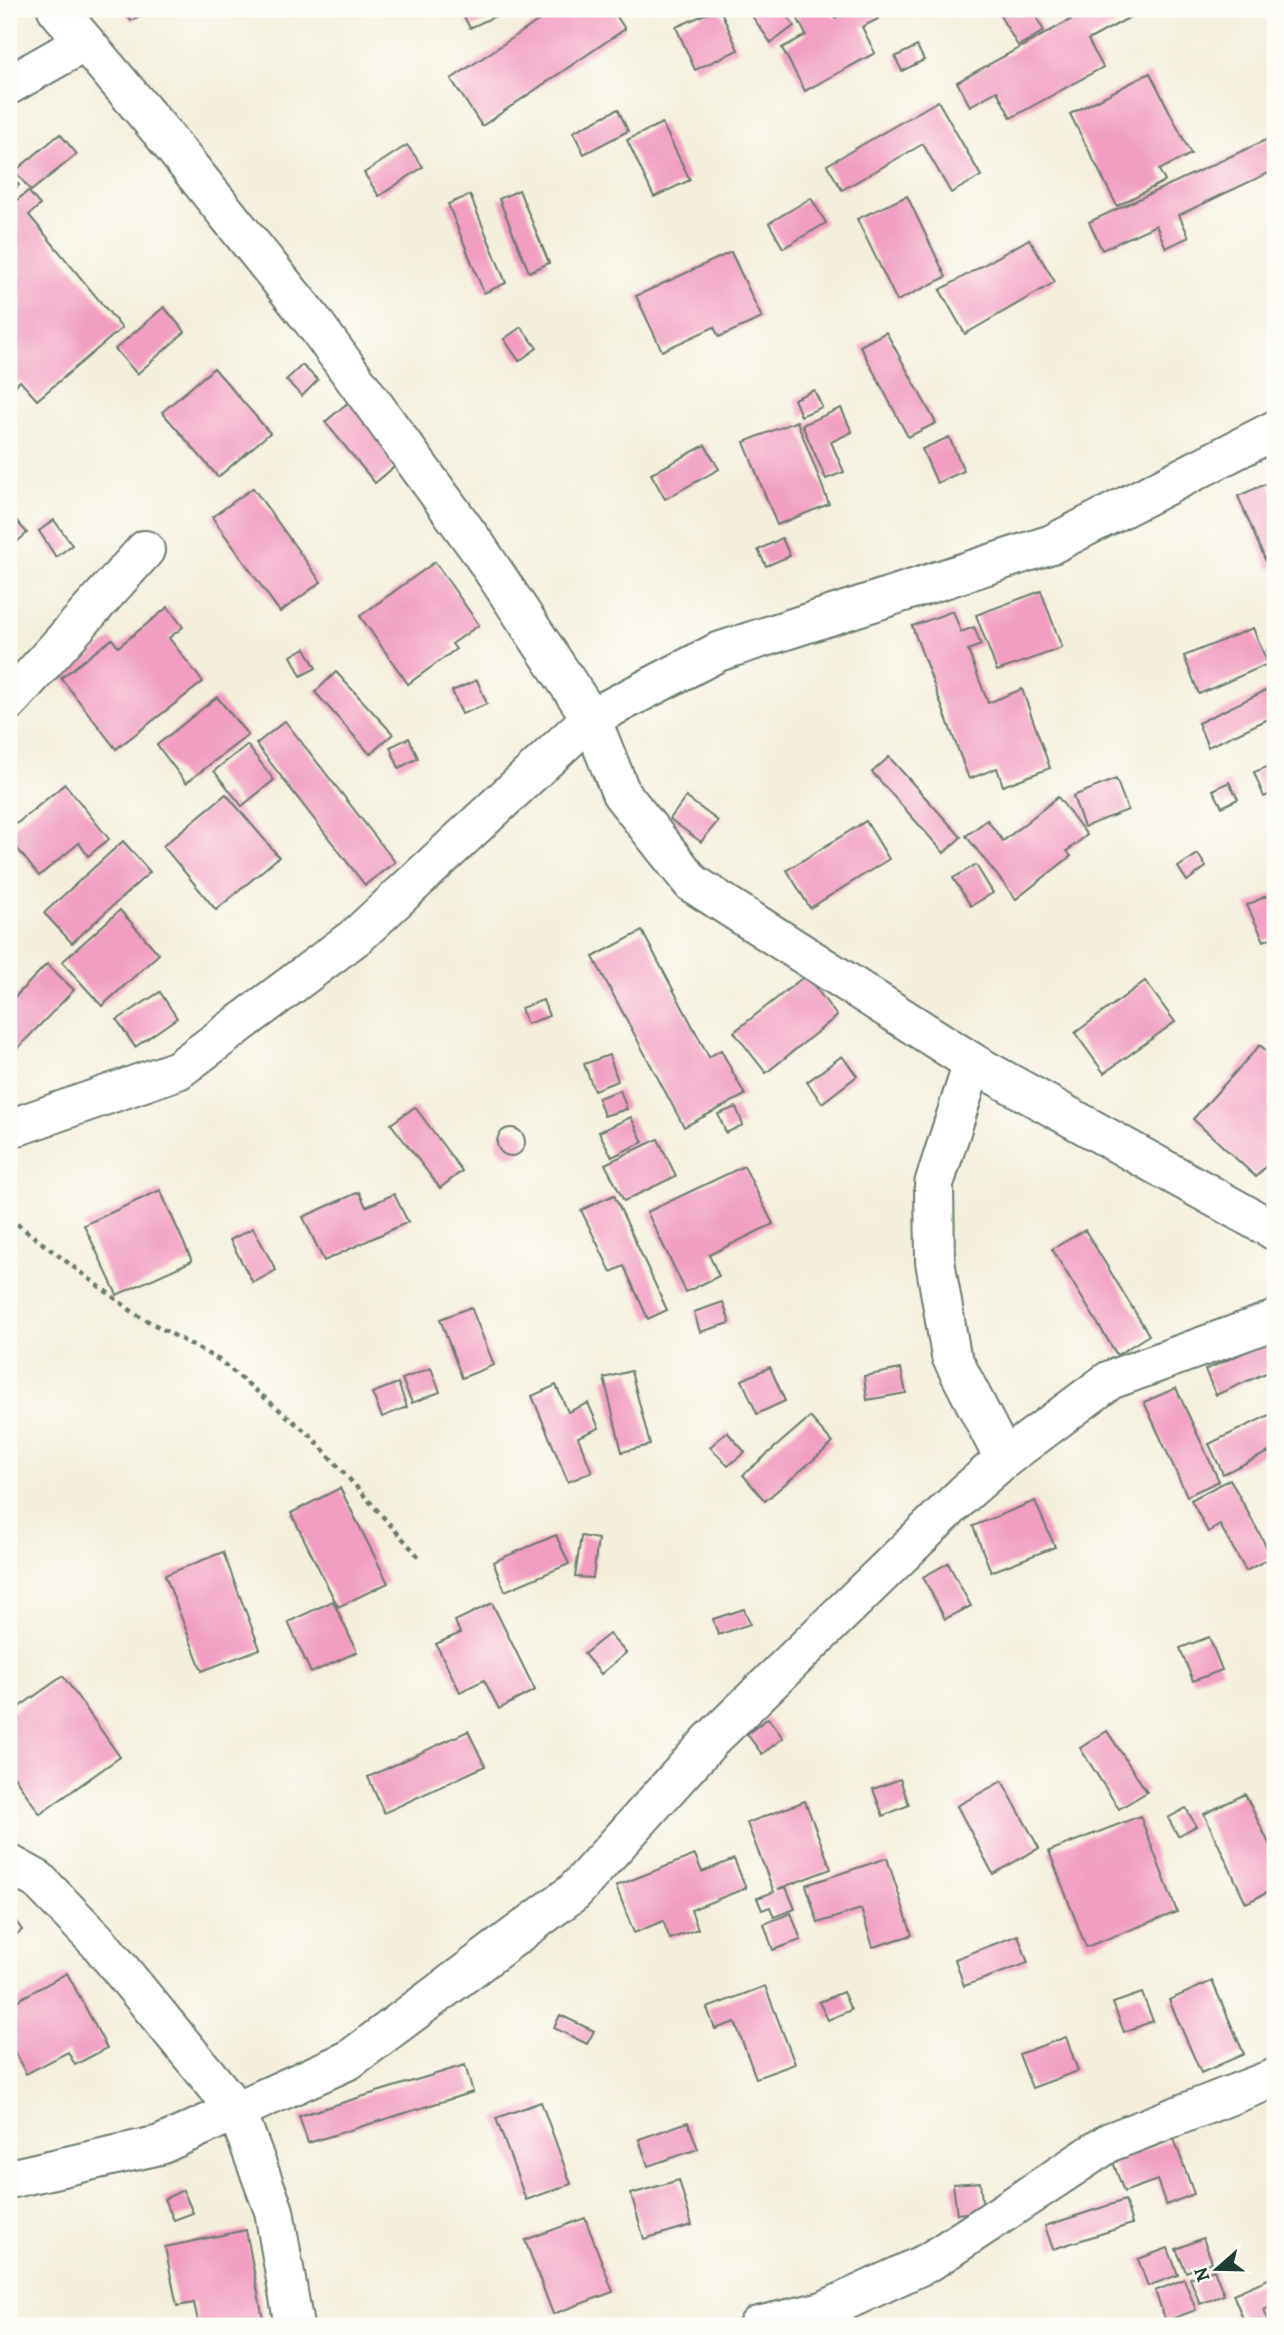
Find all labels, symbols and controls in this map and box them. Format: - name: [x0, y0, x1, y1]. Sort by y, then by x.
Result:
- north arrow: [1182, 2234, 1252, 2304]
- text: N: [1187, 2263, 1217, 2285]

